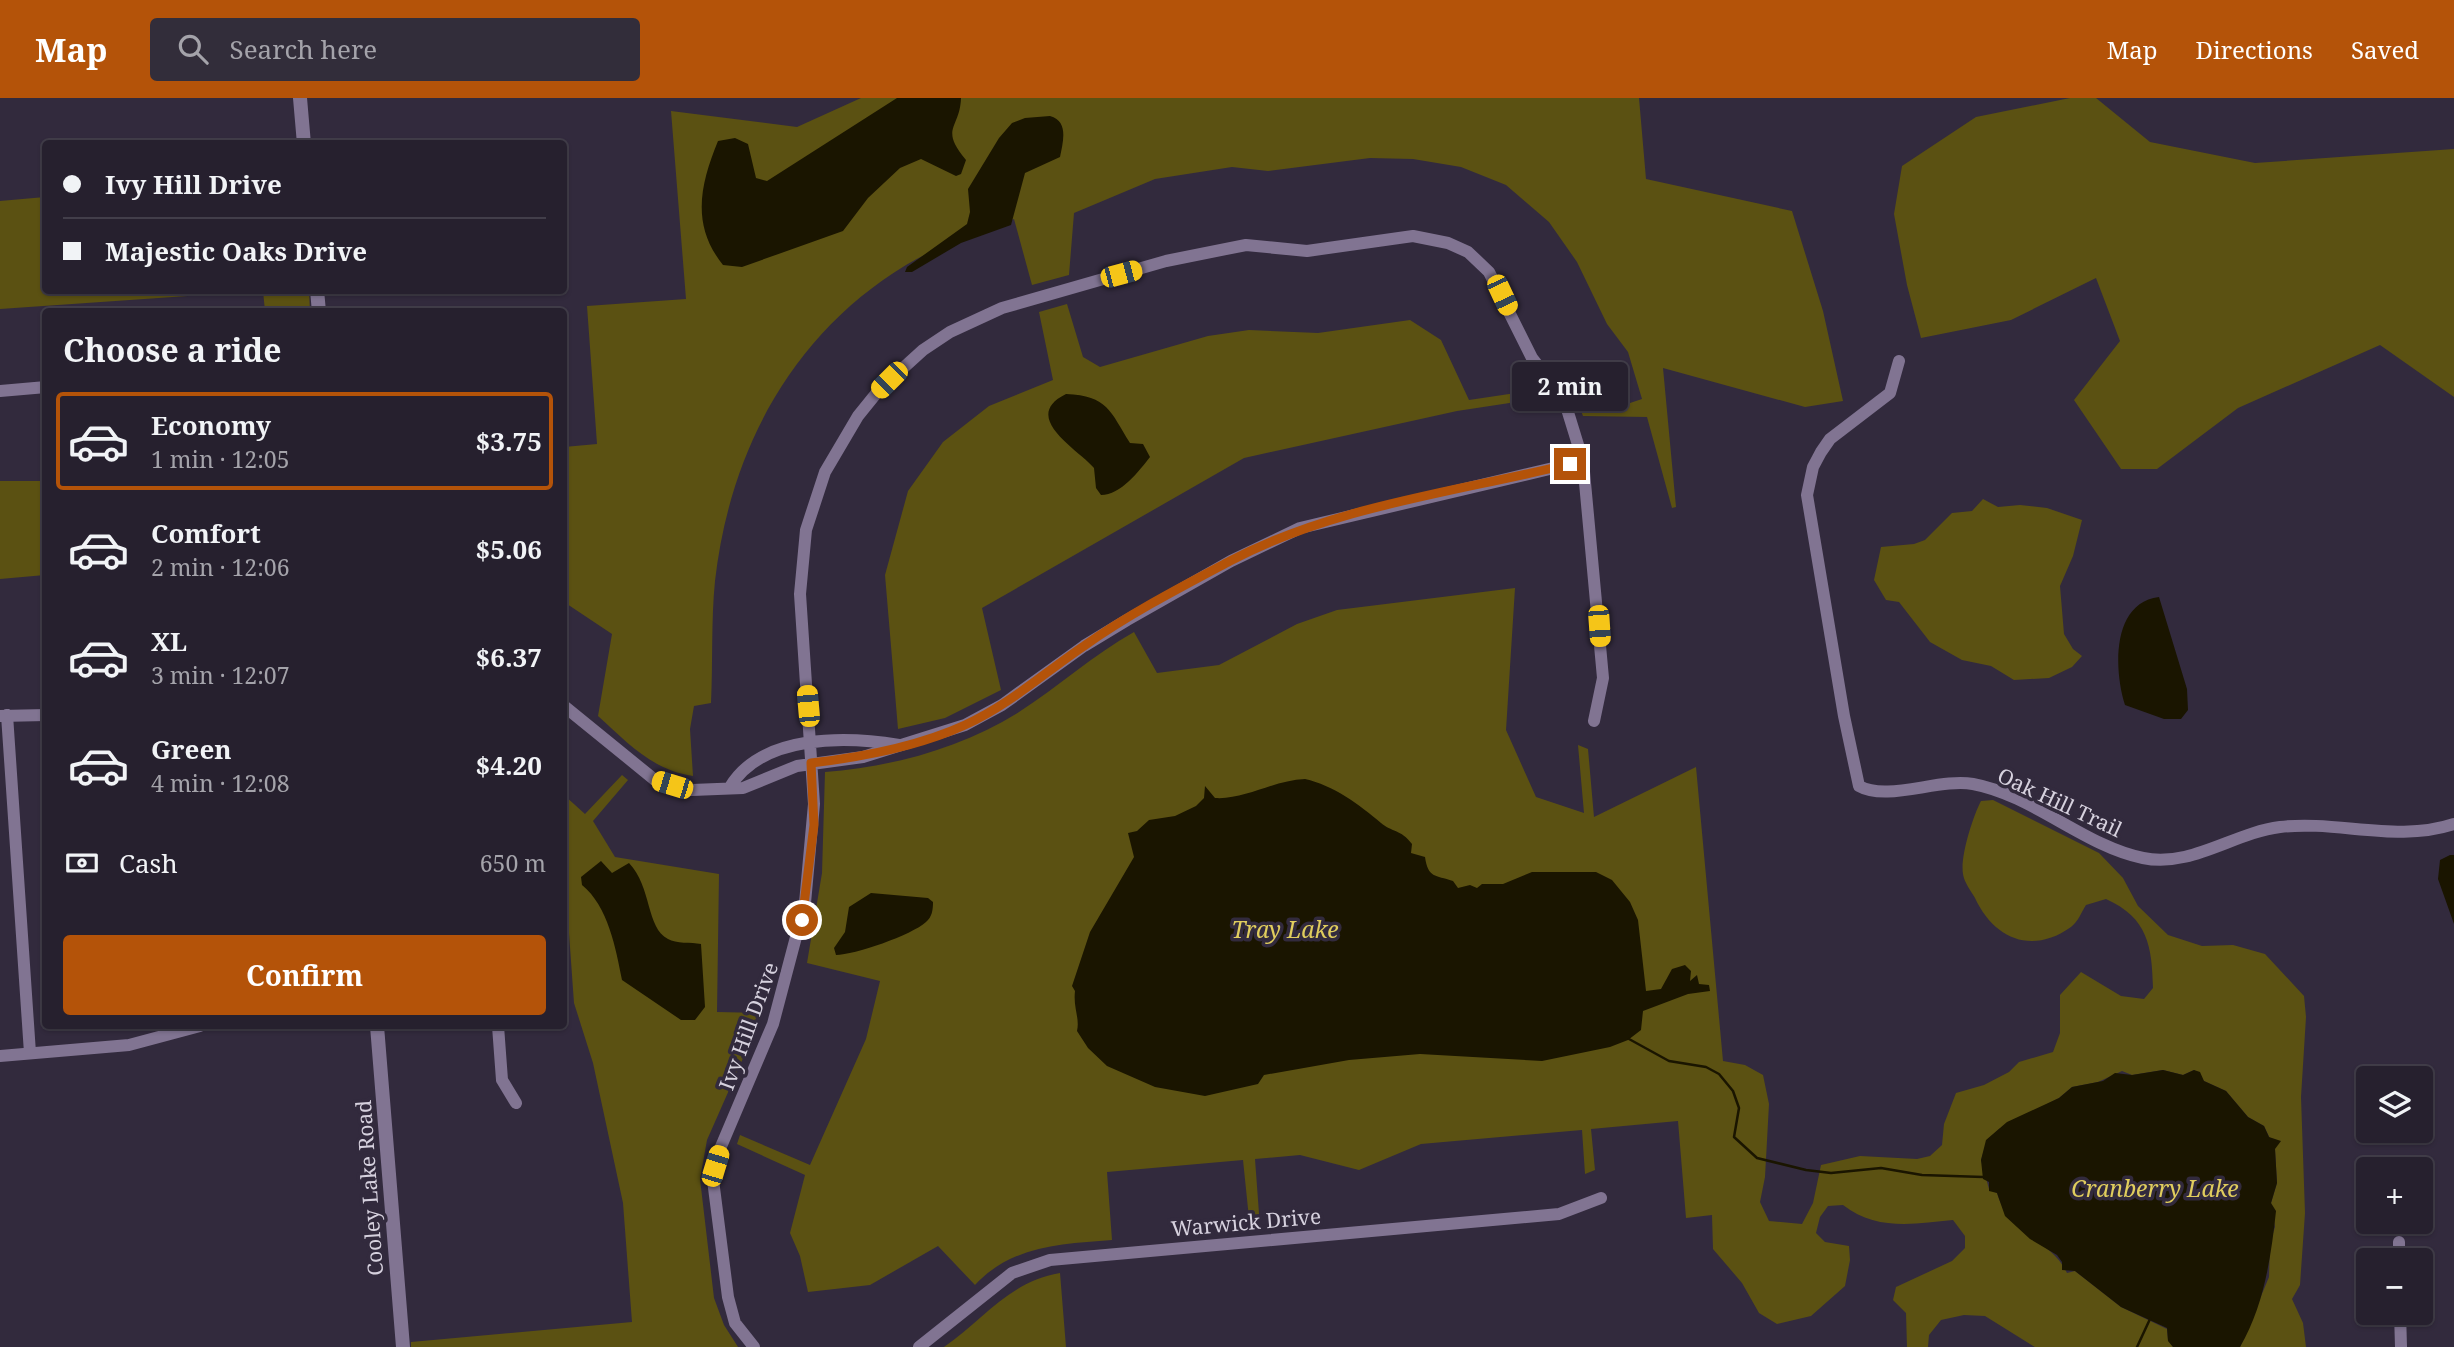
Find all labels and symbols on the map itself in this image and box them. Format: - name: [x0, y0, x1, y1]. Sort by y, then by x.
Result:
- car: [1098, 258, 1145, 290]
- car: [1484, 272, 1521, 318]
- car: [867, 358, 912, 402]
- callout: 2 min: [1512, 362, 1628, 412]
- route end: [1554, 448, 1586, 480]
- car: [1588, 604, 1611, 648]
- car: [796, 684, 821, 728]
- street label: Oak Hill Trail: [1993, 761, 2127, 843]
- car: [649, 769, 696, 801]
- route start: [786, 904, 818, 936]
- water label: Tray Lake: [1232, 913, 1339, 945]
- street label: Ivy Hill Drive: [712, 958, 784, 1094]
- street label: Cooley Lake Road: [349, 1099, 389, 1277]
- car: [699, 1143, 732, 1189]
- water label: Cranberry Lake: [2071, 1172, 2239, 1204]
- street label: Warwick Drive: [1170, 1201, 1322, 1243]

